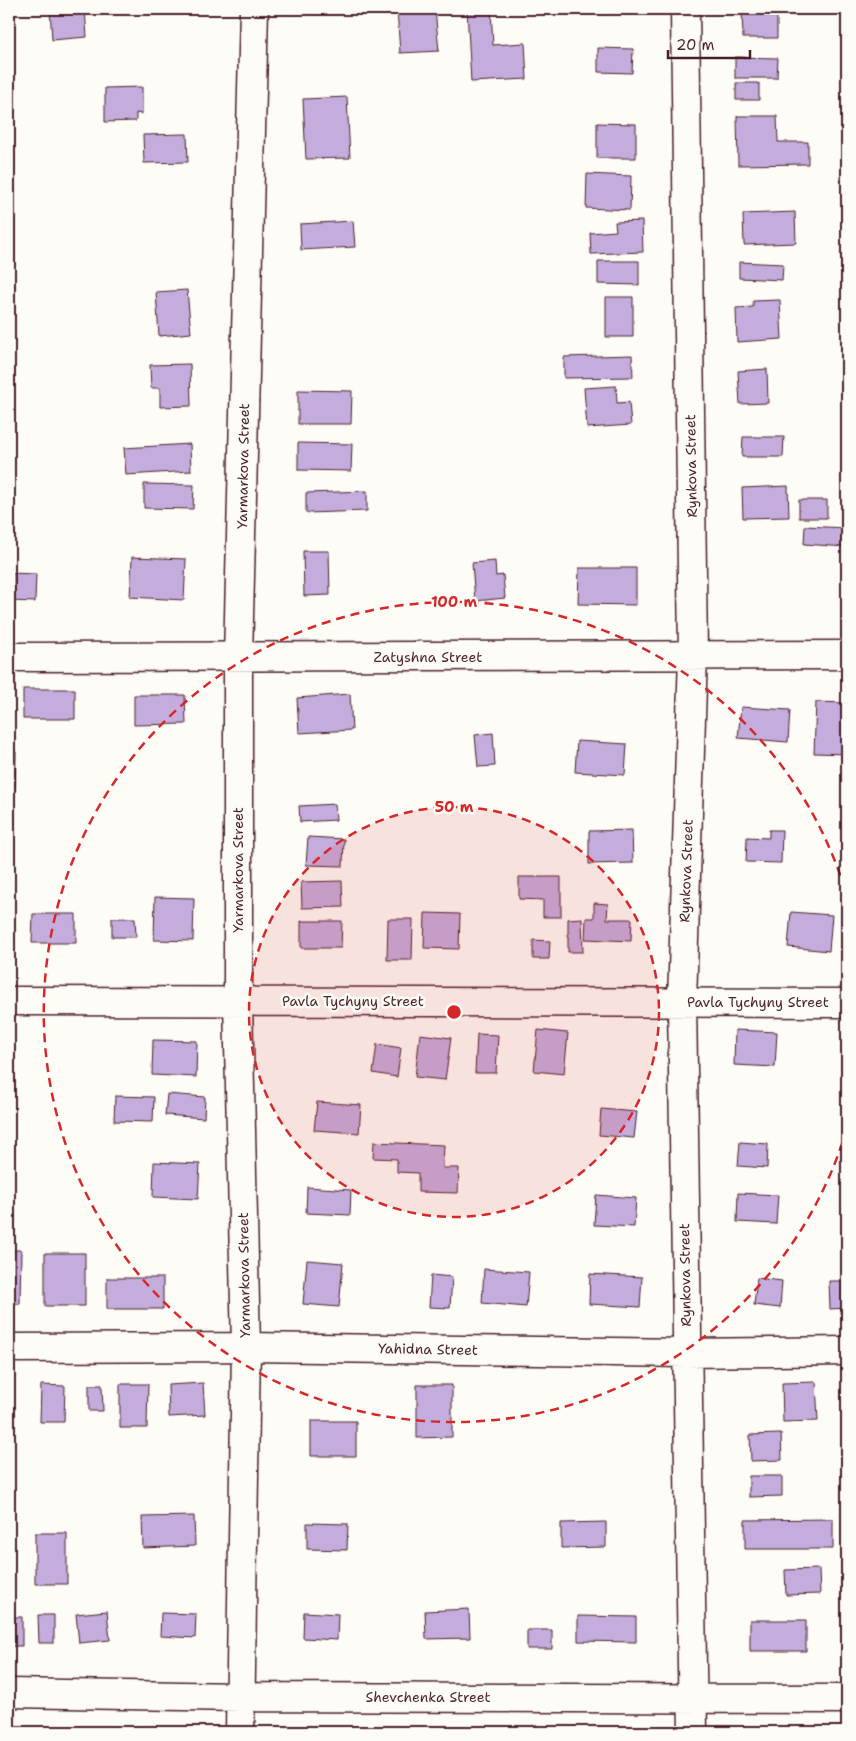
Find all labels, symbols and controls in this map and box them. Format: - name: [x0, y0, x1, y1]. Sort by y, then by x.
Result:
- scale bar: [668, 28, 751, 60]
- text: 20 m: [676, 35, 715, 55]
- street label: Yarmarkova Street: [233, 403, 253, 529]
- street label: Rynkova Street: [681, 414, 701, 518]
- text: 100 m: [431, 592, 477, 612]
- street label: Zatyshna Street: [374, 648, 482, 666]
- text: 50 m: [435, 797, 474, 817]
- street label: Yarmarkova Street: [229, 807, 247, 933]
- street label: Rynkova Street: [675, 819, 697, 923]
- street label: Pavla Tychyny Street: [282, 992, 424, 1010]
- street label: Pavla Tychyny Street: [687, 993, 829, 1011]
- centre of rings: [445, 1003, 463, 1021]
- street label: Yarmarkova Street: [234, 1212, 254, 1338]
- street label: Rynkova Street: [675, 1223, 695, 1327]
- street label: Yahidna Street: [378, 1339, 478, 1359]
- street label: Shevchenka Street: [365, 1688, 491, 1706]

